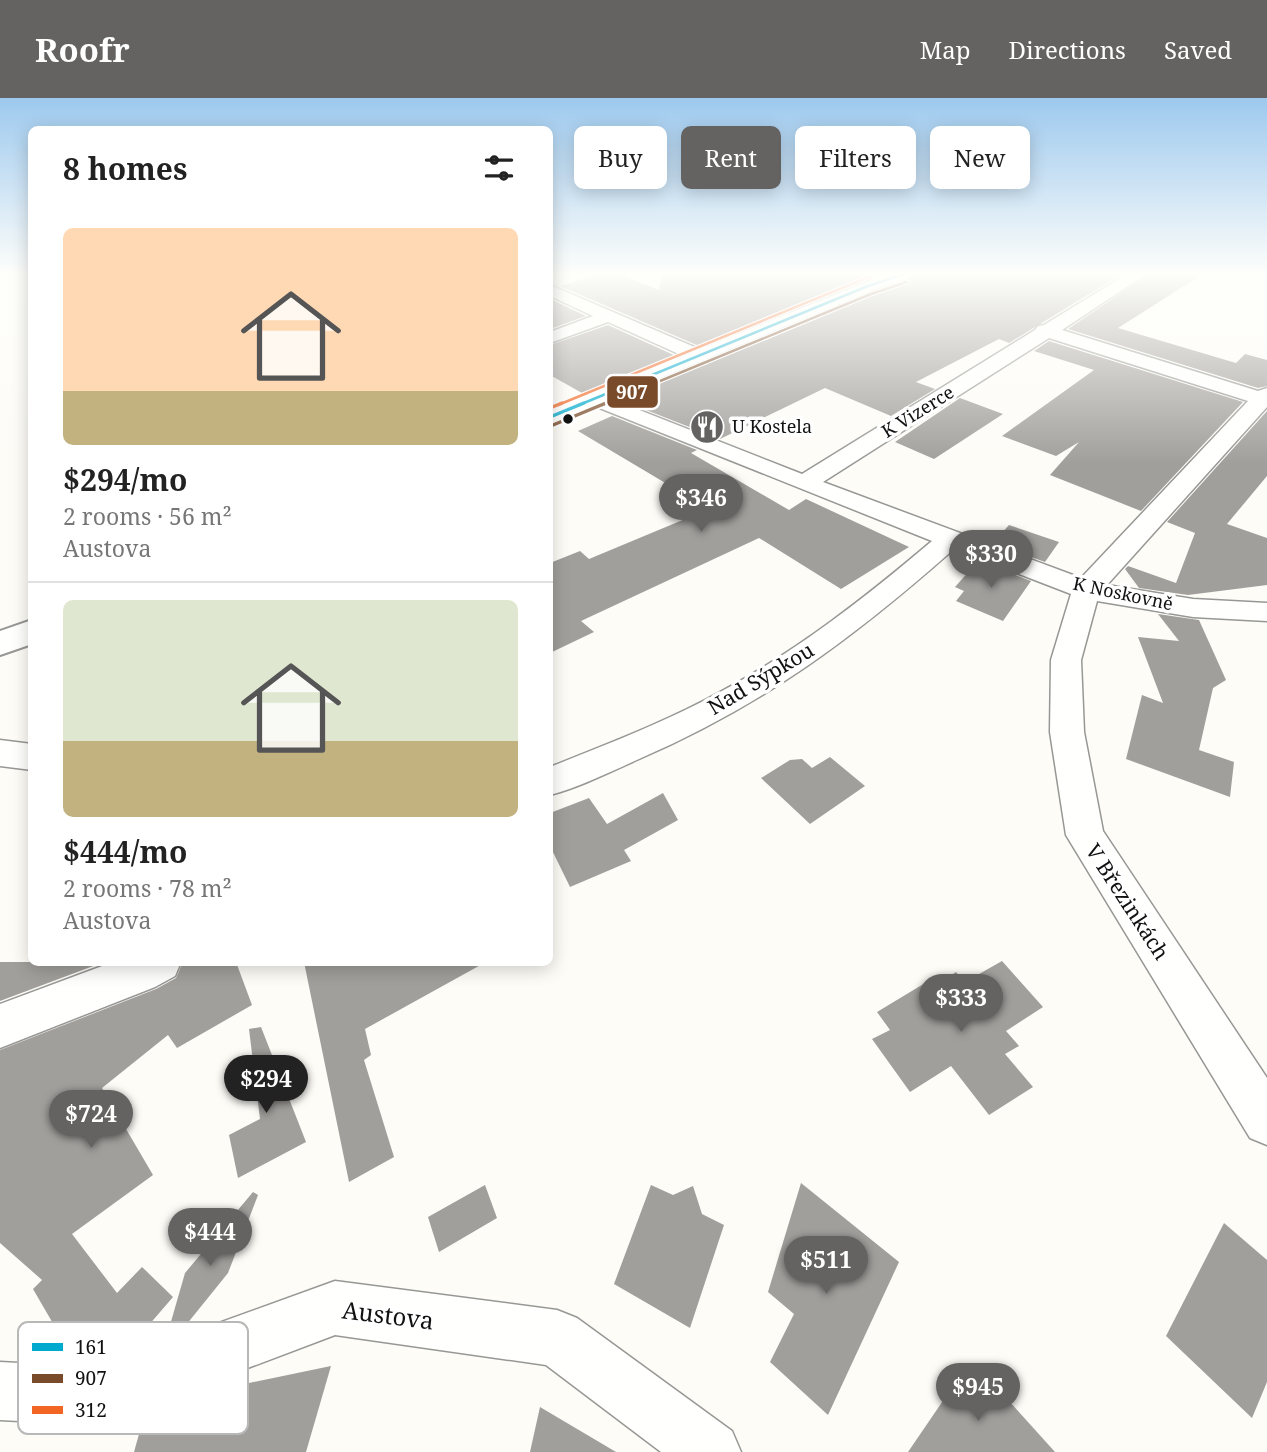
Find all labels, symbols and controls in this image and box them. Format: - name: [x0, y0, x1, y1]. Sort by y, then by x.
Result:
- text: Roofr: [35, 27, 130, 72]
- text: Map: [920, 33, 971, 66]
- text: Directions: [1009, 33, 1126, 66]
- text: Saved: [1164, 33, 1232, 66]
- chip: Buy: [574, 126, 667, 189]
- chip: Rent: [681, 126, 781, 189]
- chip: Filters: [795, 126, 916, 189]
- chip: New: [930, 126, 1030, 189]
- text: 8 homes: [63, 148, 187, 189]
- icon: filters: [480, 149, 518, 187]
- icon: home: [228, 273, 354, 399]
- line badge: 907: [606, 375, 659, 409]
- text: 907: [616, 379, 648, 405]
- street label: K Vizerce: [877, 380, 958, 443]
- restaurant icon: U Kostela: [688, 408, 726, 446]
- unlabelled marker: [561, 412, 575, 426]
- place label: U Kostela: [732, 414, 812, 438]
- text: $294/mo: [63, 459, 187, 500]
- pin: $346: [660, 474, 742, 534]
- text: $346: [675, 481, 727, 513]
- text: 2 rooms · 56 m²: [63, 500, 232, 532]
- pin: $330: [950, 531, 1032, 590]
- text: Austova: [63, 532, 151, 564]
- text: $330: [965, 537, 1017, 569]
- street label: K Noskovně: [1071, 571, 1175, 615]
- street label: Nad Sýpkou: [702, 635, 819, 721]
- icon: home: [228, 645, 354, 771]
- text: $444/mo: [63, 831, 187, 872]
- street label: V Březinkách: [1080, 838, 1176, 965]
- text: 2 rooms · 78 m²: [63, 872, 232, 904]
- text: Austova: [63, 904, 151, 936]
- pin: $333: [920, 974, 1002, 1034]
- text: $333: [935, 981, 987, 1013]
- pin: $294: [225, 1056, 307, 1115]
- text: $294: [240, 1062, 292, 1094]
- pin: $724: [50, 1090, 132, 1150]
- text: $724: [65, 1097, 117, 1129]
- pin: $444: [169, 1208, 251, 1268]
- text: $444: [184, 1215, 236, 1247]
- pin: $511: [785, 1236, 867, 1296]
- text: $511: [800, 1243, 852, 1275]
- street label: Austova: [340, 1293, 436, 1337]
- legend: [18, 1322, 248, 1434]
- text: 161: [75, 1334, 107, 1360]
- pin: $945: [937, 1364, 1019, 1423]
- text: 907: [75, 1365, 107, 1391]
- text: $945: [952, 1370, 1004, 1402]
- text: 312: [75, 1397, 107, 1423]

